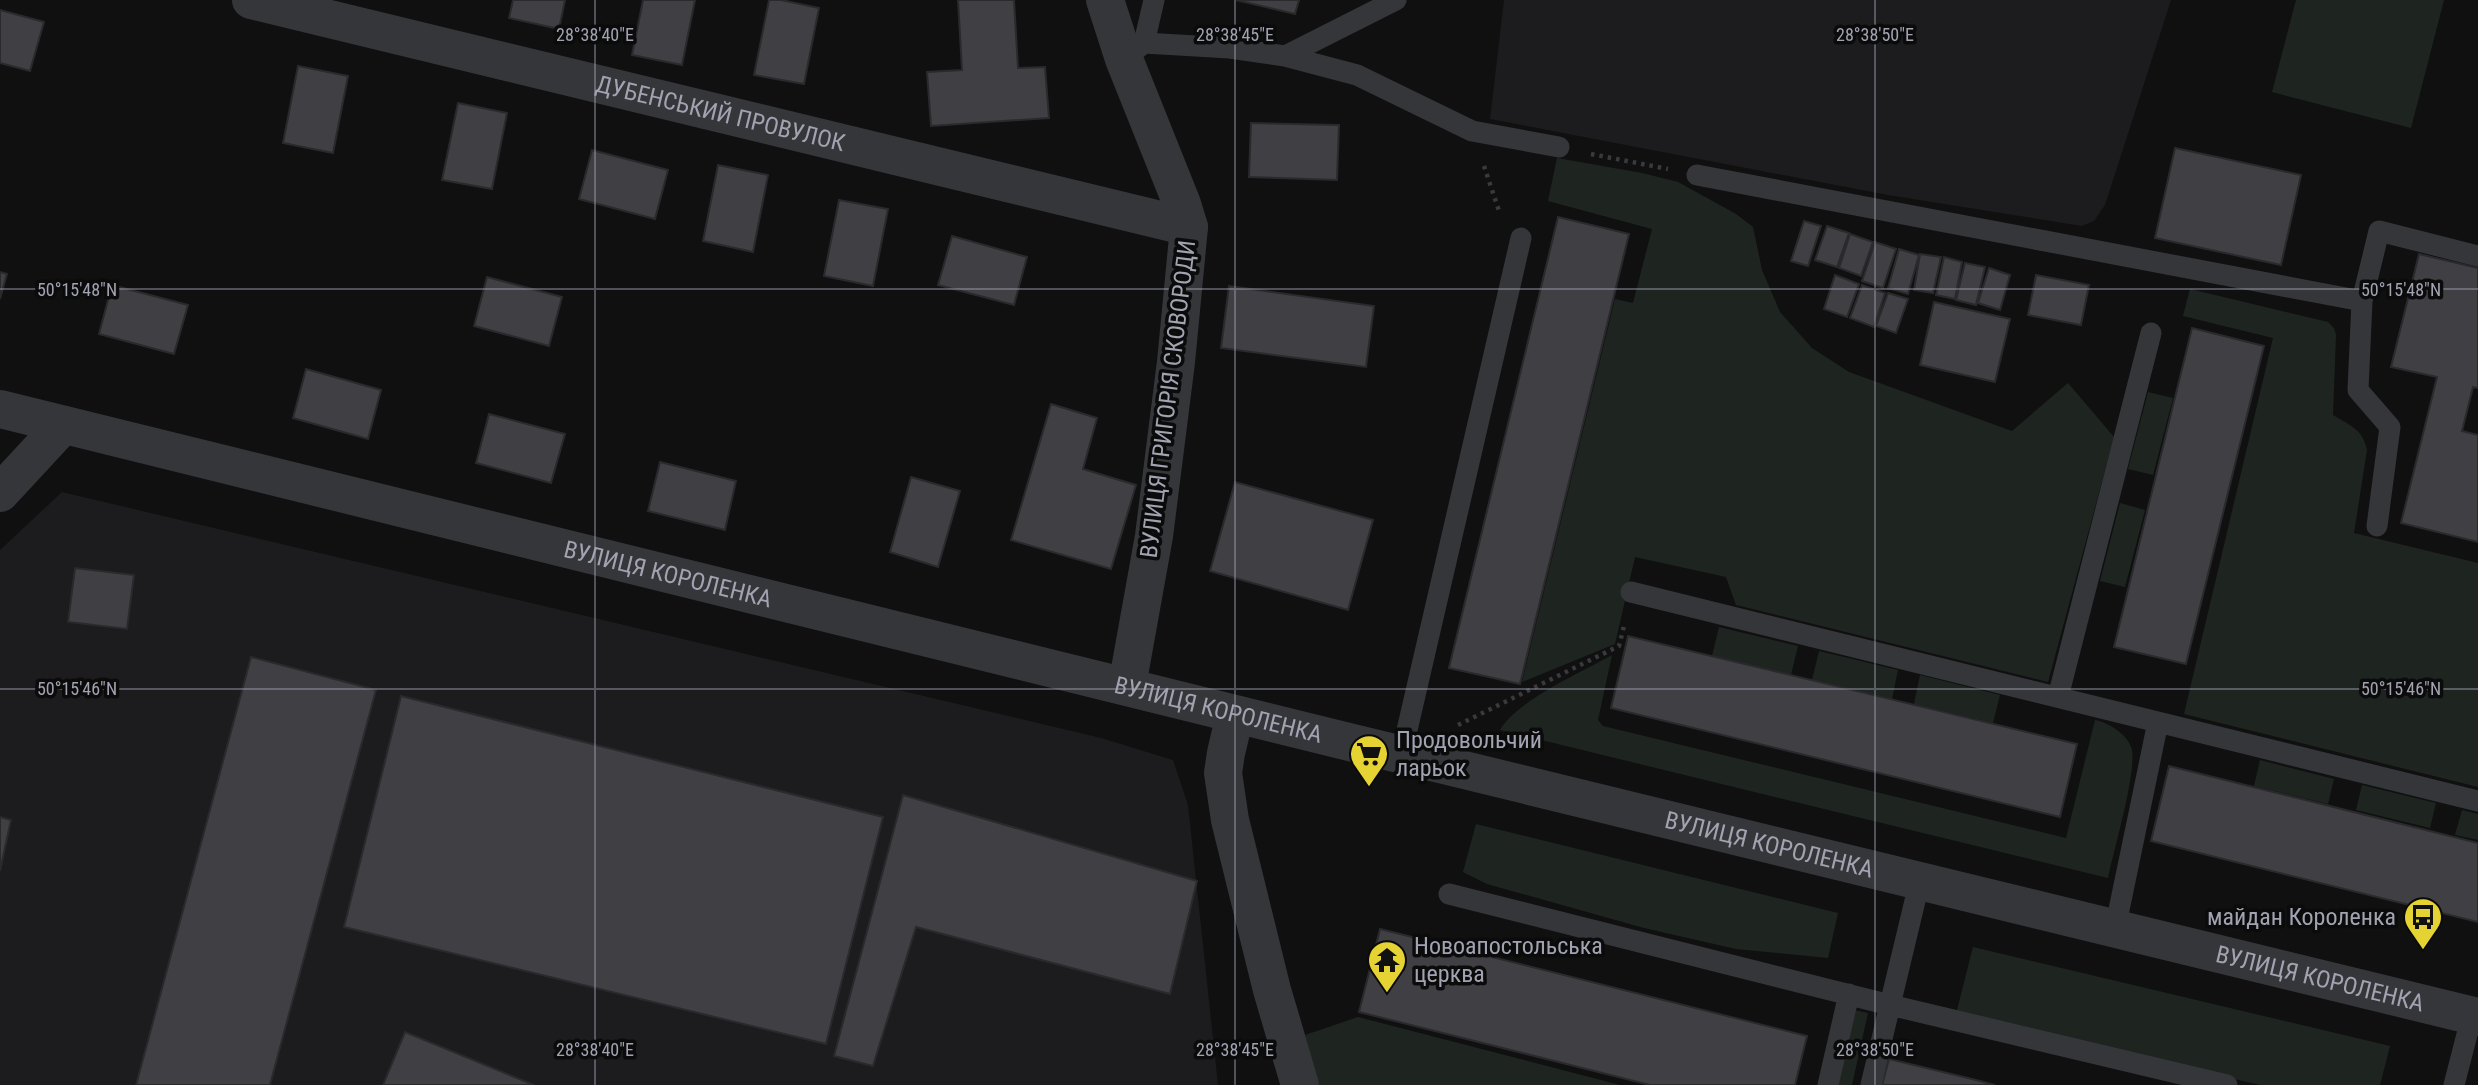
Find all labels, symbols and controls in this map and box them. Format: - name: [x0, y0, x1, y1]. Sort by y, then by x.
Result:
- text: 28°38'40"E: [556, 24, 634, 45]
- text: 28°38'45"E: [1196, 24, 1274, 45]
- text: 28°38'50"E: [1836, 24, 1914, 45]
- street label: ДУБЕНСЬКИЙ ПРОВУЛОК: [593, 70, 848, 157]
- street label: ВУЛИЦЯ ГРИГОРІЯ СКОВОРОДИ: [1135, 239, 1201, 559]
- text: 50°15'48"N: [37, 279, 117, 300]
- text: 50°15'48"N: [2361, 279, 2441, 300]
- street label: ВУЛИЦЯ КОРОЛЕНКА: [561, 535, 775, 614]
- street label: ВУЛИЦЯ КОРОЛЕНКА: [1111, 671, 1325, 749]
- text: 50°15'46"N: [37, 678, 117, 699]
- text: 50°15'46"N: [2361, 678, 2441, 699]
- place label: Продовольчий ларьок: [1396, 726, 1542, 782]
- supermarket icon: Продовольчий ларьок: [1348, 733, 1390, 788]
- street label: ВУЛИЦЯ КОРОЛЕНКА: [1662, 806, 1876, 884]
- bus stop icon: майдан Короленка: [2402, 896, 2444, 951]
- place label: майдан Короленка: [2207, 903, 2396, 931]
- place label: Новоапостольська церква: [1414, 932, 1603, 988]
- temple icon: Новоапостольська церква: [1366, 939, 1408, 994]
- street label: ВУЛИЦЯ КОРОЛЕНКА: [2213, 940, 2427, 1018]
- text: 28°38'40"E: [556, 1039, 634, 1060]
- text: 28°38'45"E: [1196, 1039, 1274, 1060]
- text: 28°38'50"E: [1836, 1039, 1914, 1060]

